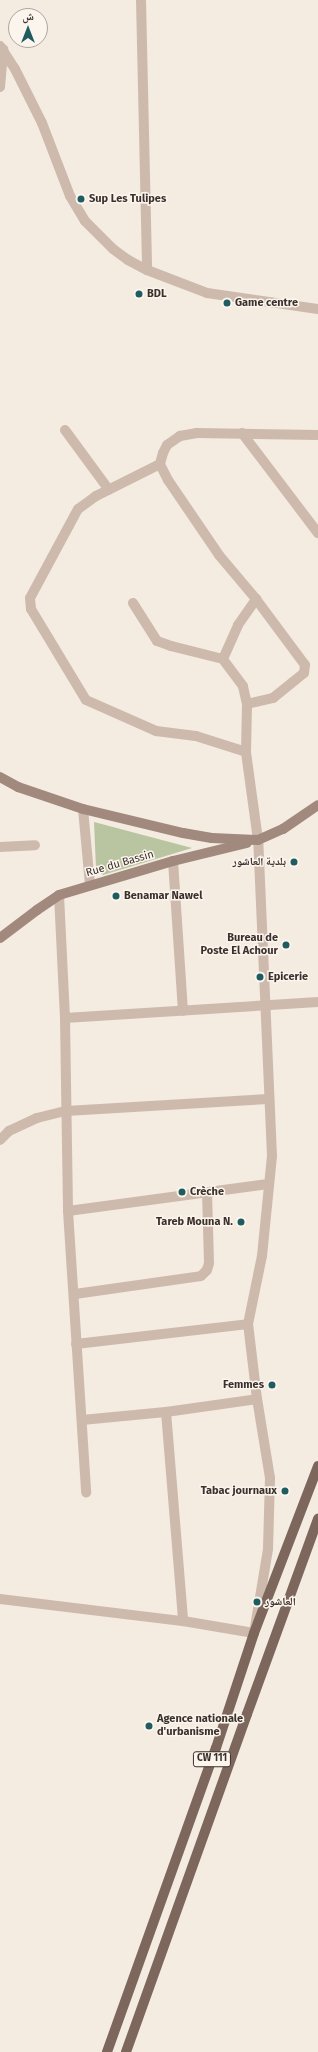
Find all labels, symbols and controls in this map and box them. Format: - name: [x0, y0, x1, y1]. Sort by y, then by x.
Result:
- north arrow: [8, 8, 48, 48]
- text: ش: [22, 10, 34, 23]
- place label: Sup Les Tulipes: [89, 192, 166, 206]
- marker: Sup Les Tulipes: [76, 194, 86, 204]
- place label: BDL: [147, 287, 167, 301]
- marker: BDL: [134, 289, 144, 299]
- place label: Game centre: [235, 296, 298, 310]
- marker: Game centre: [222, 298, 232, 308]
- street label: Rue du Bassin: [84, 848, 156, 880]
- place label: بلدية العاشور: [233, 855, 286, 869]
- marker: بلدية العاشور: [289, 857, 299, 867]
- place label: Benamar Nawel: [124, 889, 202, 903]
- marker: Benamar Nawel: [111, 891, 121, 901]
- place label: Bureau de Poste El Achour: [200, 932, 278, 958]
- marker: Bureau de Poste El Achour: [281, 940, 291, 950]
- place label: Epicerie: [268, 970, 308, 984]
- marker: Epicerie: [255, 972, 265, 982]
- place label: Crèche: [190, 1185, 224, 1199]
- marker: Crèche: [177, 1187, 187, 1197]
- place label: Tareb Mouna N.: [156, 1215, 233, 1229]
- marker: Tareb Mouna N.: [236, 1217, 246, 1227]
- place label: Femmes: [223, 1378, 264, 1392]
- marker: Femmes: [267, 1380, 277, 1390]
- place label: Tabac journaux: [201, 1484, 277, 1498]
- marker: Tabac journaux: [280, 1486, 290, 1496]
- place label: العاشور: [265, 1595, 296, 1609]
- marker: العاشور: [252, 1597, 262, 1607]
- place label: Agence nationale d'urbanisme: [157, 1713, 243, 1739]
- marker: Agence nationale d'urbanisme: [144, 1721, 154, 1731]
- road number: CW 111: [192, 1751, 232, 1767]

